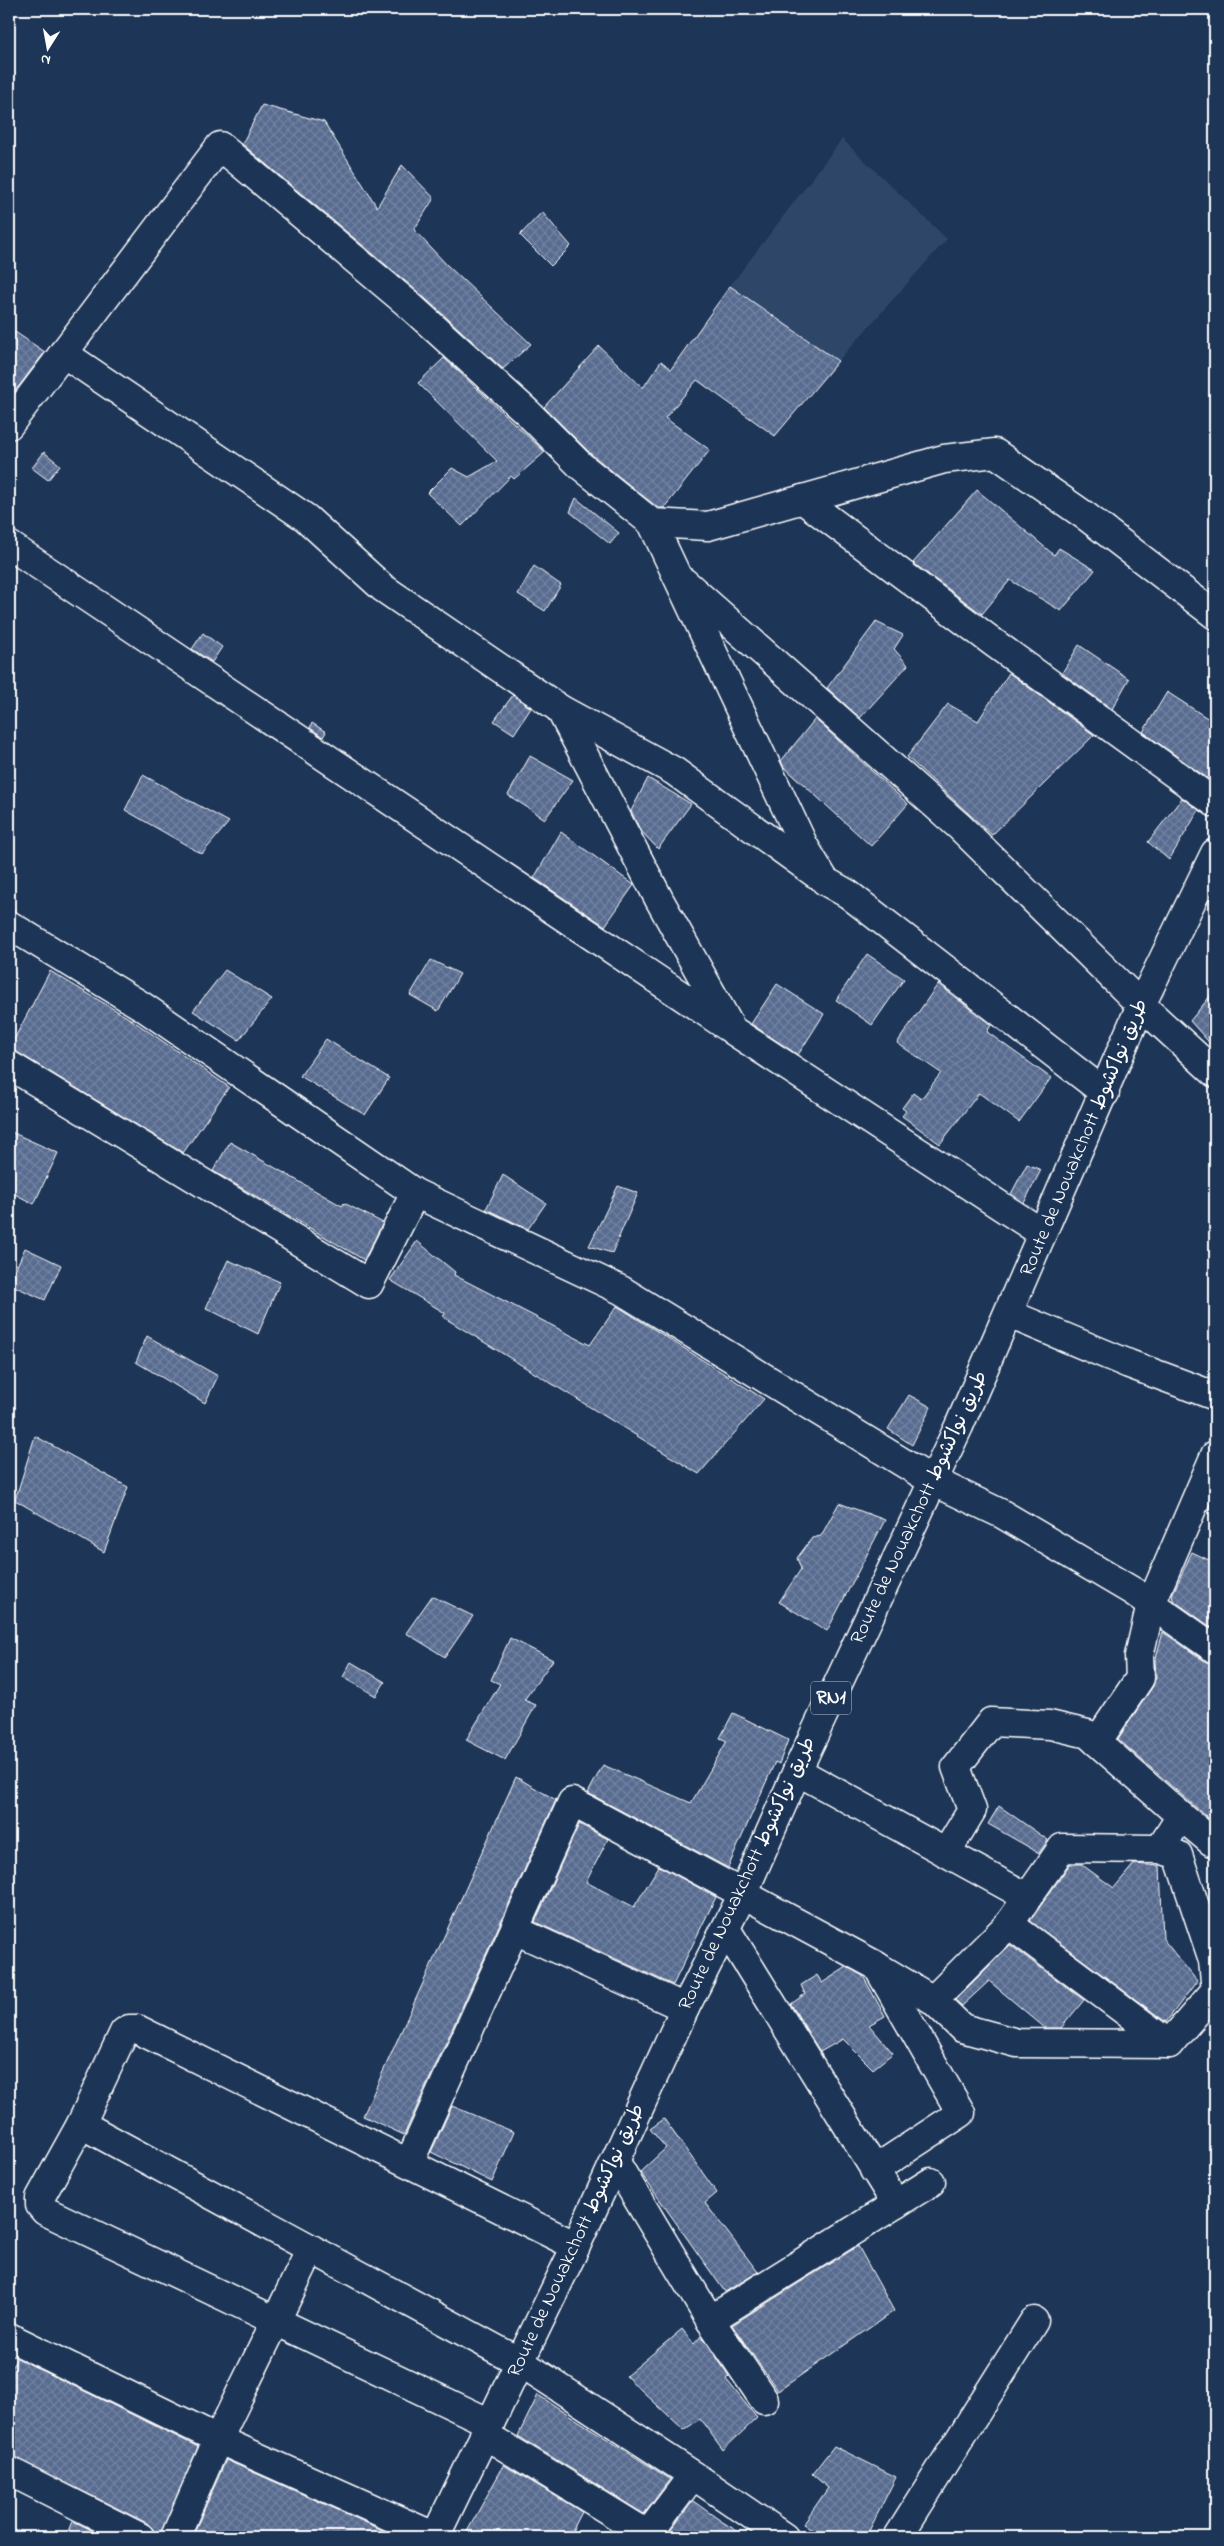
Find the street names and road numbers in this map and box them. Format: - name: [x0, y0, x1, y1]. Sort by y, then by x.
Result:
- street label: Route de Nouakchott طريق نواكشوط: [1013, 995, 1157, 1281]
- street label: Route de Nouakchott طريق نواكشوط: [844, 1366, 996, 1650]
- road number: RN1: [811, 1682, 851, 1715]
- street label: Route de Nouakchott طريق نواكشوط: [672, 1732, 824, 2016]
- street label: Route de Nouakchott طريق نواكشوط: [501, 2099, 653, 2383]

